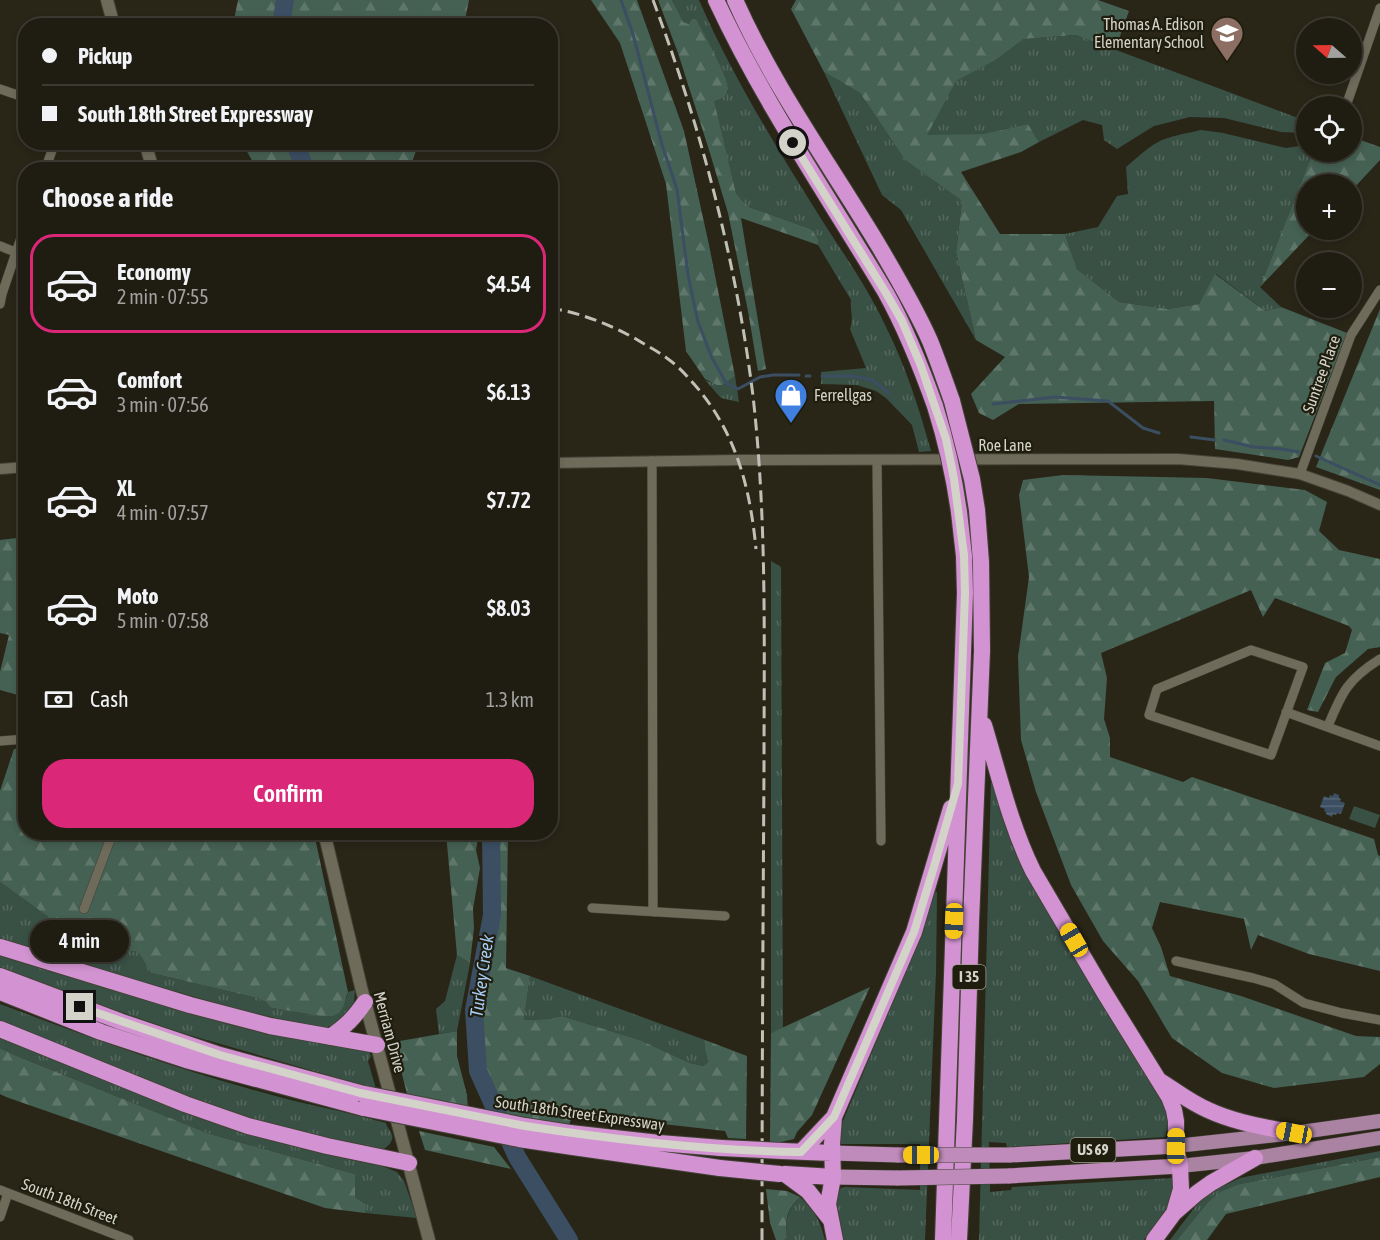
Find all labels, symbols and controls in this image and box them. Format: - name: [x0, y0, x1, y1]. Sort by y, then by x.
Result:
- place label: Thomas A. Edison Elementary School: [1094, 15, 1205, 52]
- school or university icon: Thomas A. Edison Elementary School: [1209, 15, 1245, 62]
- north arrow: [1296, 18, 1362, 84]
- map controls: [1296, 18, 1362, 318]
- text: Pickup: [78, 43, 133, 69]
- button: locate: [1296, 96, 1362, 162]
- text: South 18th Street Expressway: [78, 101, 313, 127]
- route start: [779, 129, 806, 156]
- button: +: [1296, 174, 1362, 240]
- text: Choose a ride: [42, 182, 174, 213]
- button: −: [1296, 252, 1362, 318]
- icon: car: [45, 257, 99, 311]
- text: Economy: [117, 259, 191, 285]
- text: $4.54: [487, 271, 531, 297]
- text: 2 min · 07:55: [117, 285, 209, 308]
- street label: Suntree Place: [1299, 333, 1343, 415]
- icon: car: [45, 365, 99, 419]
- text: Comfort: [117, 367, 182, 393]
- shop icon: Ferrellgas: [773, 377, 809, 424]
- text: $6.13: [487, 379, 531, 405]
- place label: Ferrellgas: [814, 386, 872, 405]
- text: 3 min · 07:56: [117, 393, 209, 416]
- street label: Roe Lane: [978, 436, 1032, 454]
- icon: car: [45, 473, 99, 527]
- text: XL: [117, 475, 135, 501]
- text: $7.72: [487, 487, 531, 513]
- text: 4 min · 07:57: [117, 501, 209, 524]
- icon: car: [45, 581, 99, 635]
- text: Moto: [117, 583, 159, 609]
- text: $8.03: [487, 595, 531, 621]
- text: 5 min · 07:58: [117, 609, 209, 632]
- icon: cash: [42, 683, 75, 716]
- text: Cash: [90, 686, 129, 712]
- text: 1.3 km: [486, 688, 534, 711]
- button: Confirm: [42, 759, 534, 828]
- car: [944, 903, 964, 939]
- callout: 4 min: [31, 920, 130, 962]
- car: [1057, 920, 1091, 960]
- text: 4 min: [59, 929, 100, 952]
- water label: Turkey Creek: [465, 932, 498, 1019]
- road number: I 35: [952, 965, 986, 989]
- street label: Merriam Drive: [371, 989, 409, 1075]
- route end: [66, 993, 93, 1020]
- street label: South 18th Street Expressway: [494, 1092, 666, 1135]
- car: [1275, 1121, 1313, 1145]
- car: [1167, 1128, 1185, 1164]
- road number: US 69: [1070, 1138, 1116, 1162]
- car: [903, 1146, 939, 1164]
- street label: South 18th Street: [20, 1174, 121, 1228]

